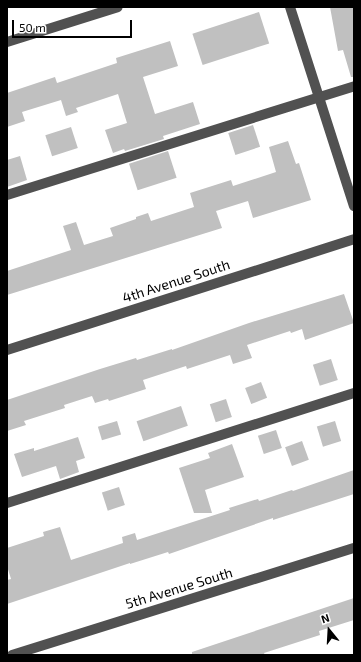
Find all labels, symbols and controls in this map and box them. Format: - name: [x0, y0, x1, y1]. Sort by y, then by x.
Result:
- scale bar: [14, 12, 134, 38]
- text: 50 m: [19, 20, 46, 34]
- street label: 4th Avenue South: [120, 256, 232, 306]
- street label: 5th Avenue South: [123, 564, 235, 612]
- north arrow: [309, 610, 349, 650]
- text: N: [319, 611, 331, 626]

